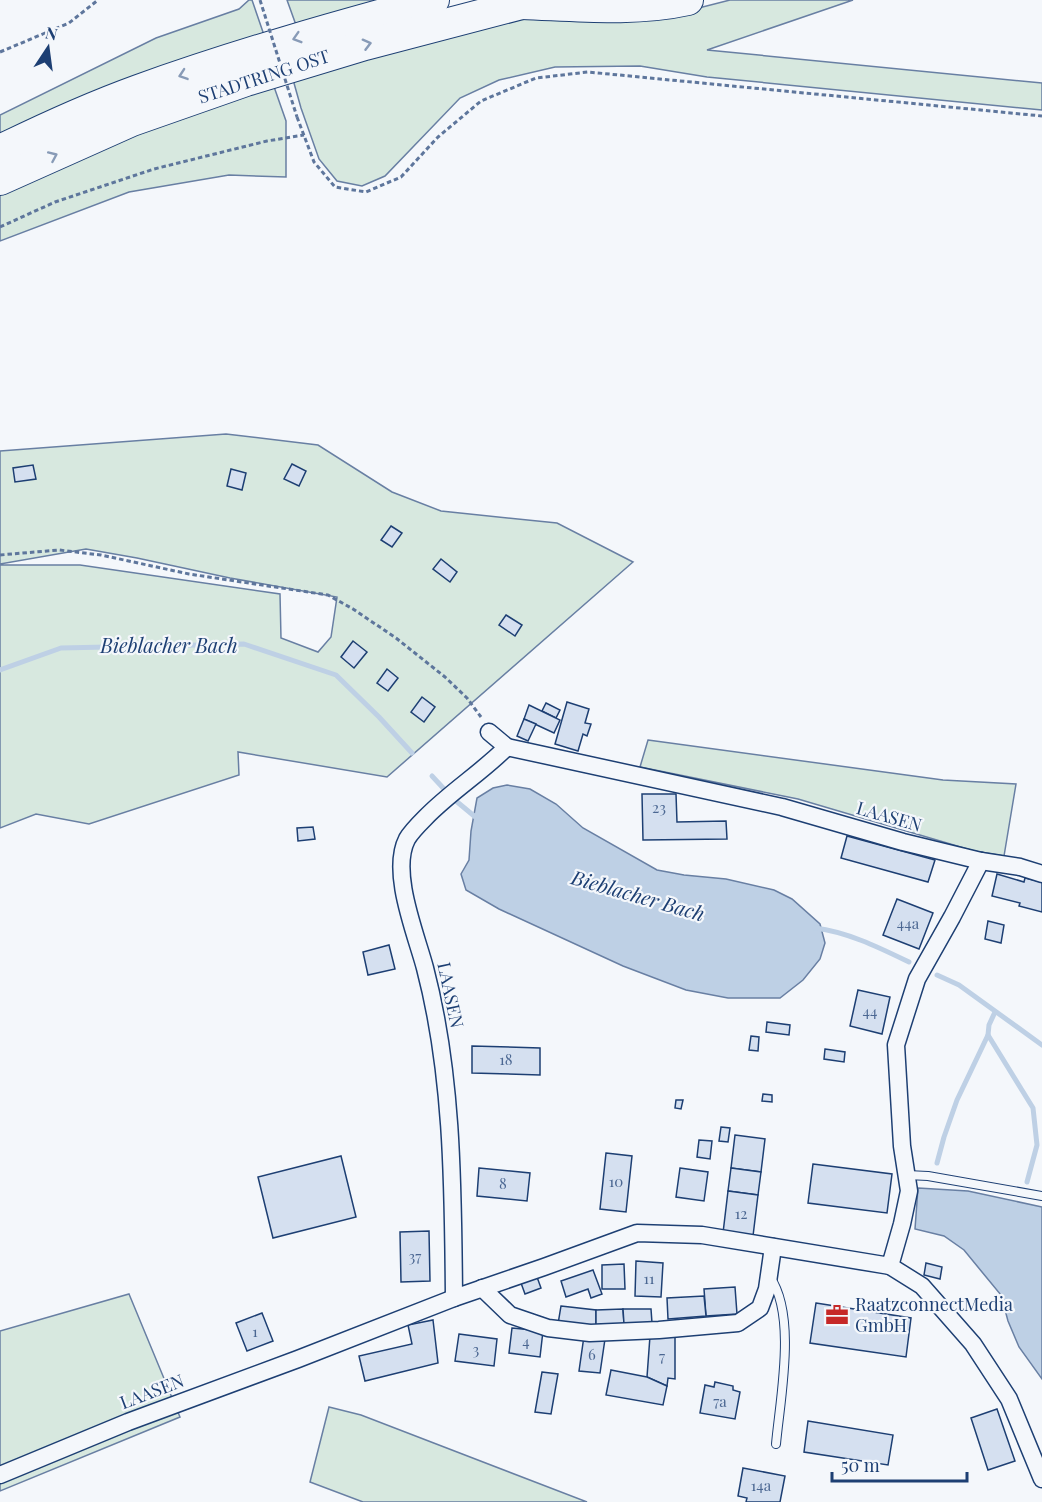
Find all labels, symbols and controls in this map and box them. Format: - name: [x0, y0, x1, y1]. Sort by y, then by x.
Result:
- north arrow: [18, 18, 78, 78]
- text: N: [43, 21, 60, 45]
- one-way arrow: [292, 31, 303, 43]
- one-way arrow: [362, 39, 372, 52]
- street label: STADTRING OST: [195, 43, 333, 109]
- one-way arrow: [178, 67, 189, 80]
- one-way arrow: [47, 151, 58, 163]
- water label: Bieblacher Bach: [99, 631, 238, 658]
- street label: LAASEN: [854, 795, 925, 837]
- house number: 23: [652, 797, 666, 817]
- water label: Bieblacher Bach: [568, 862, 708, 926]
- house number: 44a: [897, 913, 920, 933]
- street label: LAASEN: [432, 960, 470, 1030]
- house number: 44: [863, 1001, 877, 1021]
- house number: 18: [499, 1049, 513, 1069]
- house number: 10: [609, 1171, 623, 1191]
- house number: 8: [499, 1173, 507, 1193]
- house number: 12: [735, 1203, 747, 1223]
- house number: 37: [409, 1246, 421, 1266]
- house number: 11: [643, 1268, 655, 1288]
- place label: RaatzconnectMedia GmbH: [855, 1292, 1013, 1337]
- office icon: RaatzconnectMedia GmbH: [824, 1302, 850, 1328]
- house number: 1: [252, 1321, 258, 1341]
- house number: 4: [522, 1331, 530, 1351]
- house number: 3: [473, 1339, 480, 1359]
- house number: 6: [588, 1344, 596, 1364]
- house number: 7: [659, 1346, 665, 1366]
- street label: LAASEN: [116, 1368, 187, 1414]
- house number: 7a: [713, 1391, 727, 1411]
- scale bar: [832, 1445, 967, 1483]
- text: 50 m: [841, 1453, 880, 1477]
- house number: 14a: [751, 1475, 772, 1495]

